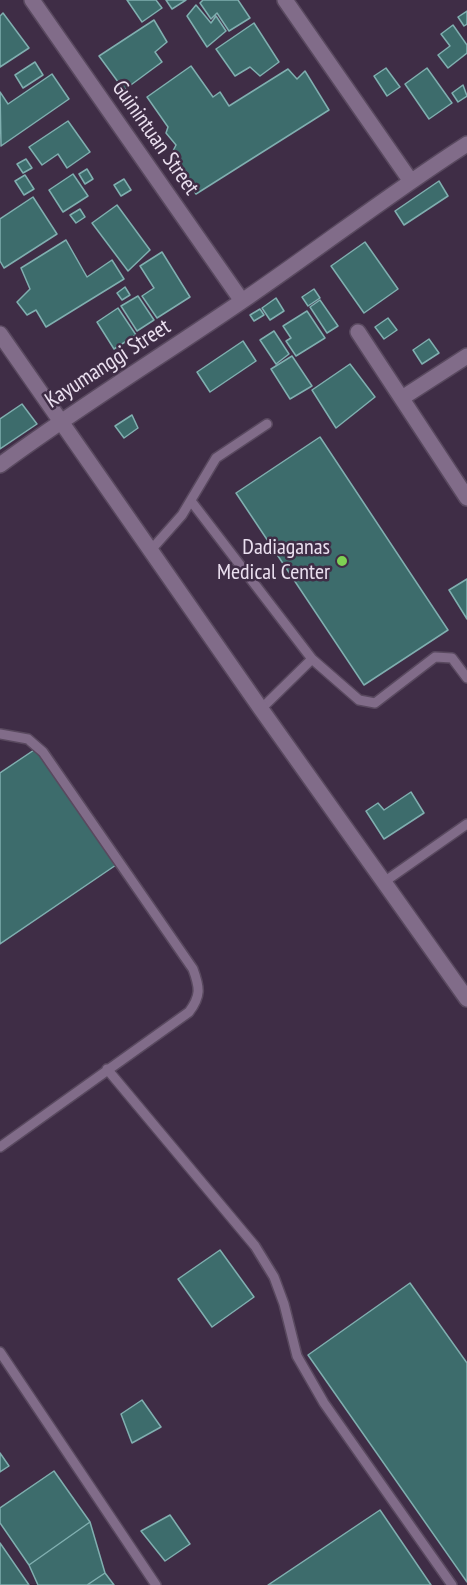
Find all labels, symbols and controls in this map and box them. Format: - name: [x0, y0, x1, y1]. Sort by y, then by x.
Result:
- street label: Guinintuan Street: [106, 76, 204, 200]
- street label: Kayumanggi Street: [41, 314, 175, 414]
- place label: Dadiaganas Medical Center: [217, 535, 330, 586]
- marker: Dadiaganas Medical Center: [335, 554, 349, 568]

